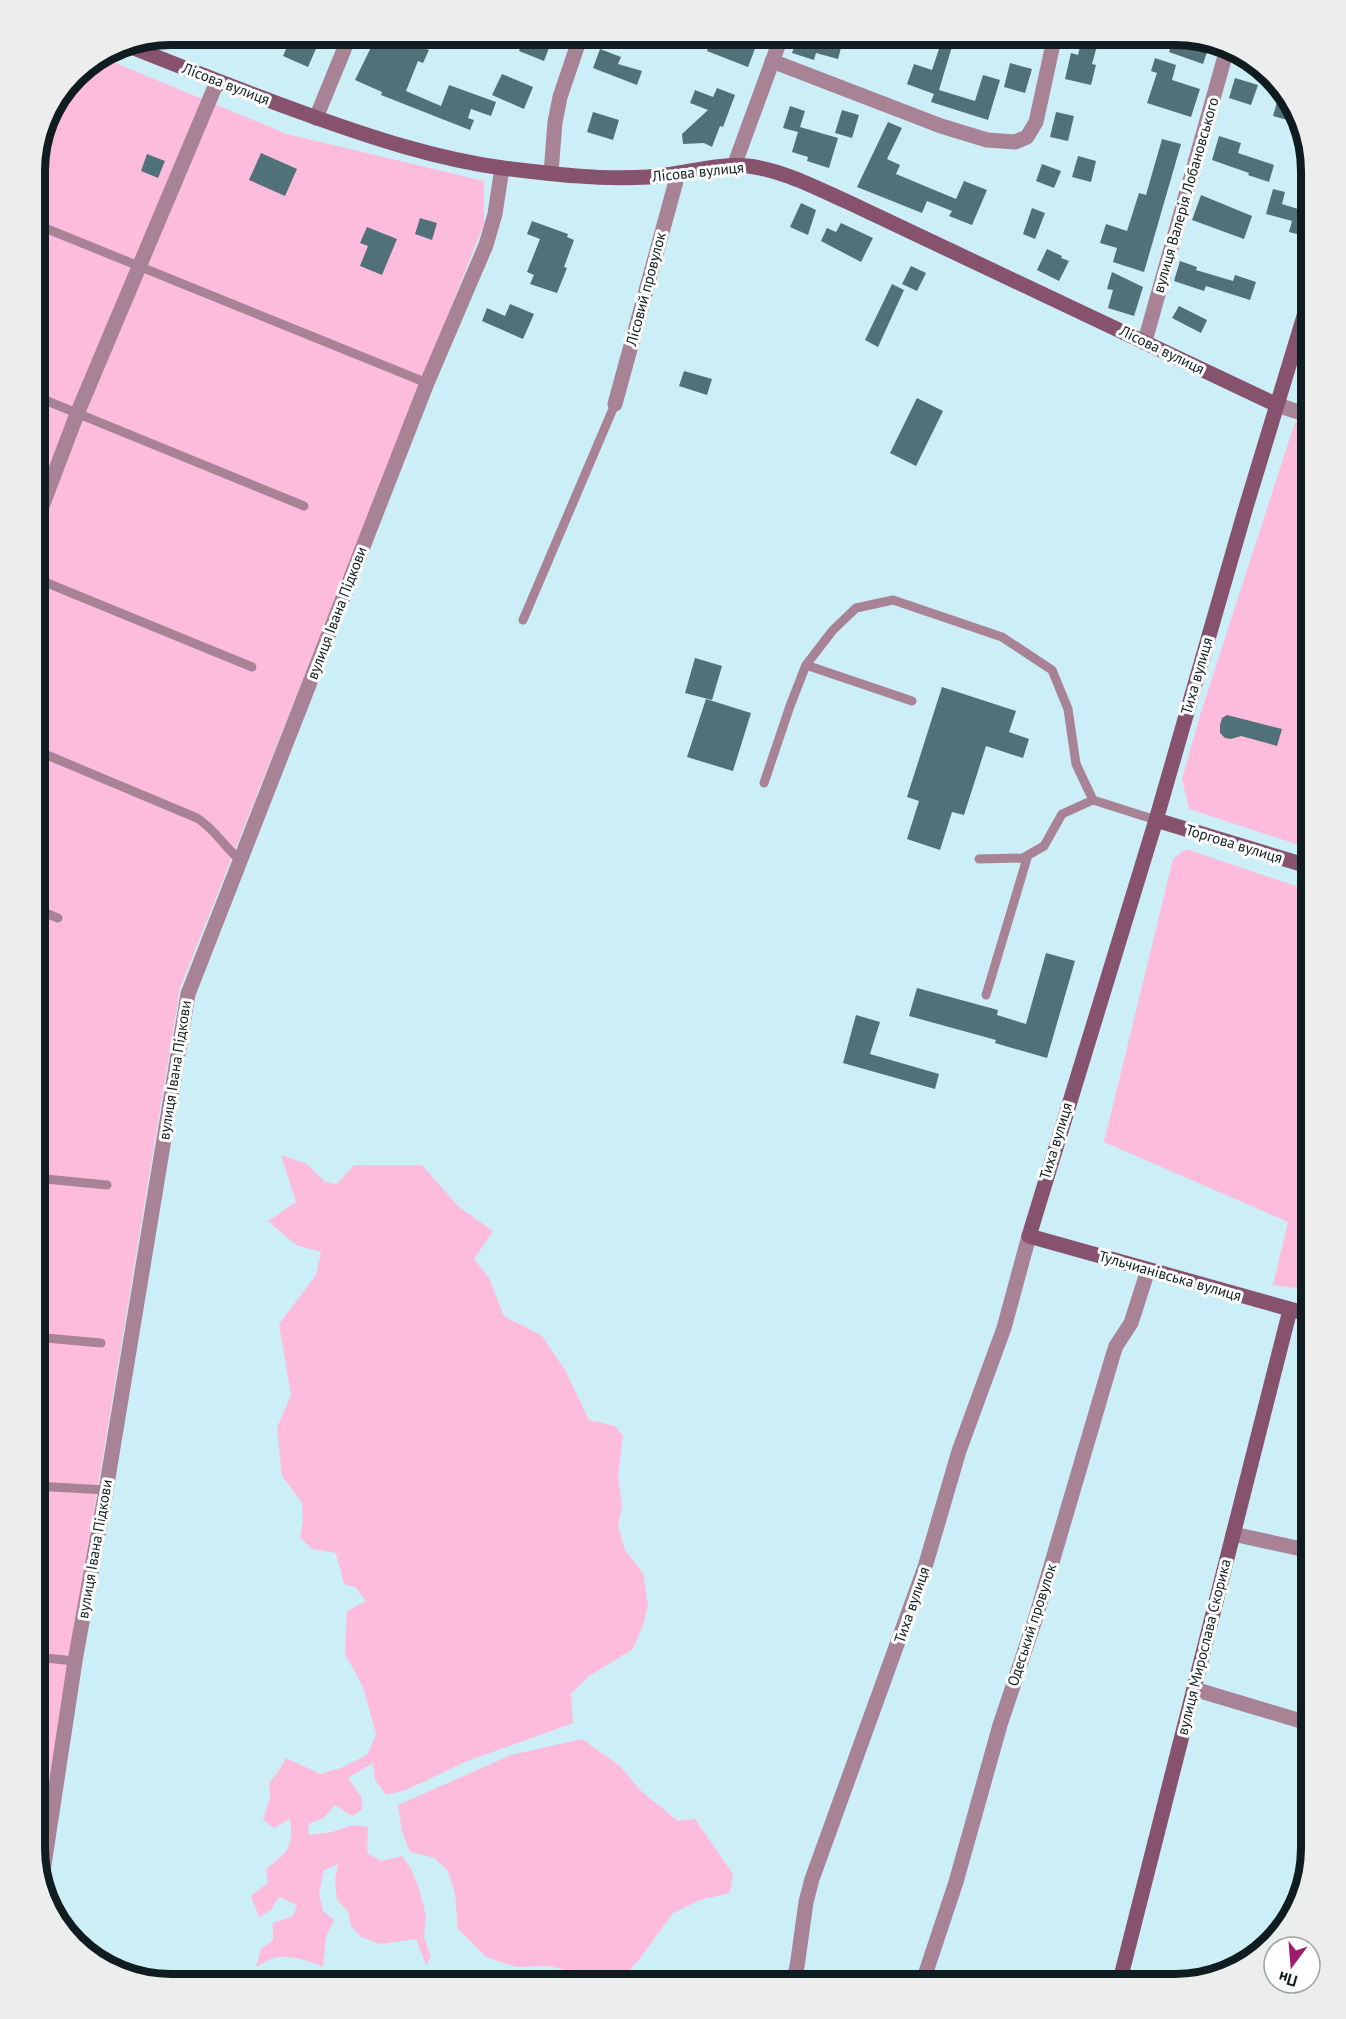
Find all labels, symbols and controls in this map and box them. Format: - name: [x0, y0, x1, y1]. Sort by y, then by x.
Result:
- street label: Лісова вулиця: [179, 58, 273, 109]
- street label: вулиця Валерія Лобановського: [1148, 95, 1223, 295]
- street label: Лісова вулиця: [650, 157, 745, 186]
- street label: Лісовий провулок: [621, 229, 670, 349]
- street label: Лісова вулиця: [1116, 320, 1208, 378]
- street label: вулиця Івана Підкови: [302, 544, 371, 682]
- street label: Тиха вулиця: [1176, 635, 1217, 717]
- street label: Торгова вулиця: [1183, 820, 1285, 867]
- street label: вулиця Івана Підкови: [154, 999, 195, 1141]
- street label: Тиха вулиця: [1035, 1100, 1076, 1182]
- street label: Тульчианівська вулиця: [1097, 1246, 1244, 1305]
- street label: вулиця Івана Підкови: [73, 1478, 116, 1620]
- street label: вулиця Мирослава Скорика: [1172, 1557, 1235, 1737]
- street label: Одеський провулок: [1003, 1560, 1061, 1689]
- street label: Тиха вулиця: [890, 1564, 933, 1645]
- north arrow: [1262, 1935, 1322, 1995]
- text: Пн: [1276, 1967, 1300, 1992]

